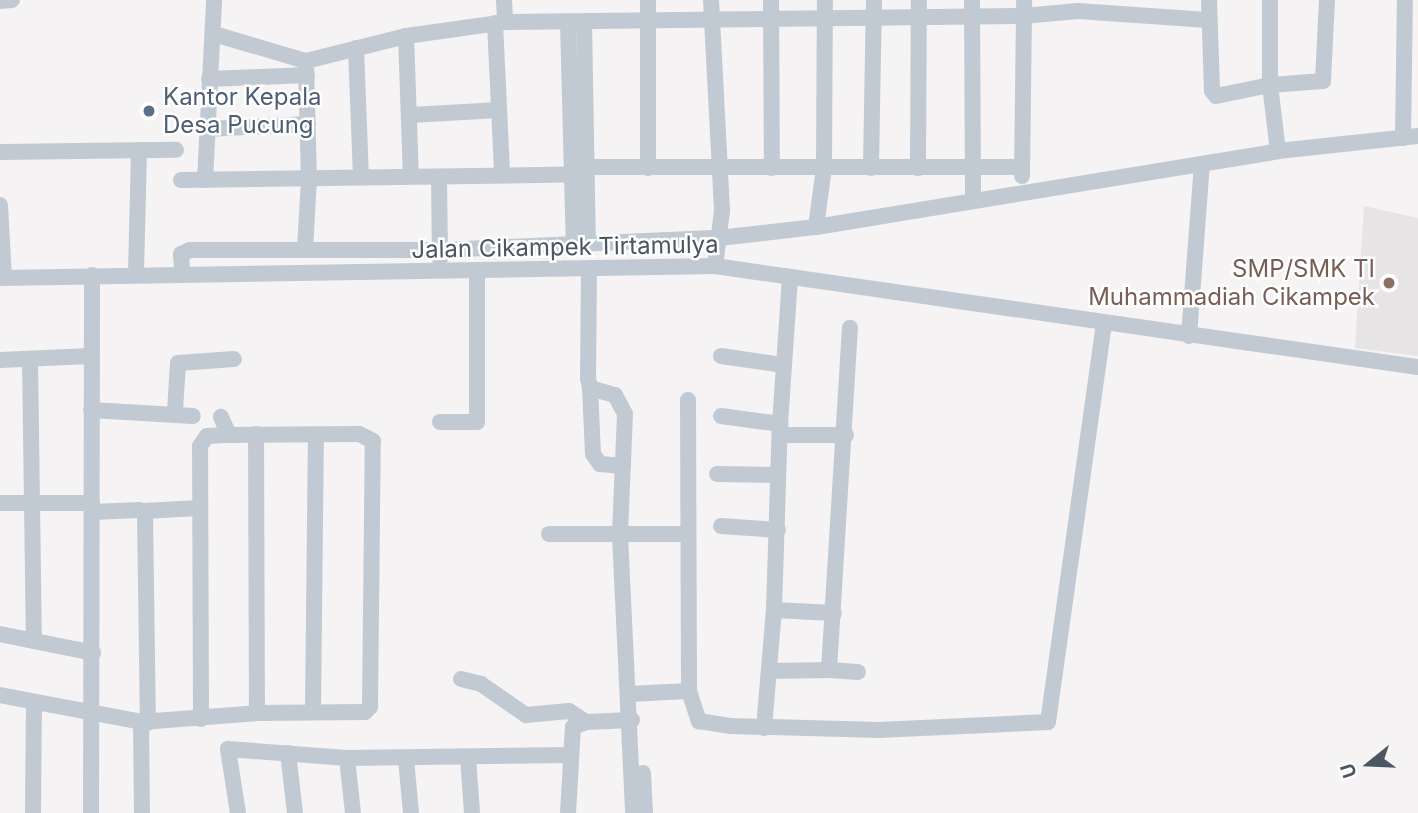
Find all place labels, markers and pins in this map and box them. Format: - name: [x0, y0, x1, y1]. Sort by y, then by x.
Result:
- place label: Kantor Kepala Desa Pucung: [163, 83, 321, 139]
- marker: Kantor Kepala Desa Pucung: [141, 103, 157, 119]
- place label: SMP/SMK TI Muhammadiah Cikampek: [1088, 255, 1375, 311]
- marker: SMP/SMK TI Muhammadiah Cikampek: [1381, 275, 1397, 291]

